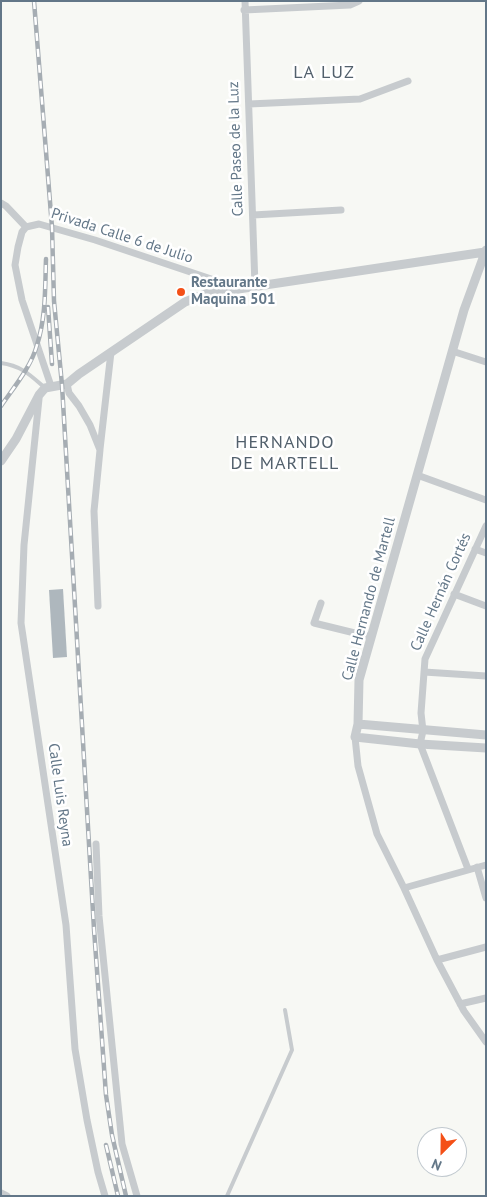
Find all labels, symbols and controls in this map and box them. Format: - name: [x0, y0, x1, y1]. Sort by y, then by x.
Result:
- district label: LA LUZ: [292, 62, 356, 84]
- street label: Calle Paseo de la Luz: [225, 81, 247, 217]
- street label: Privada Calle 6 de Julio: [49, 205, 195, 267]
- place label: Restaurante Maquina 501: [191, 274, 276, 309]
- marker: Restaurante Maquina 501: [175, 286, 187, 298]
- district label: HERNANDO DE MARTELL: [229, 432, 341, 474]
- street label: Calle Hernando de Martell: [338, 515, 400, 683]
- street label: Calle Hernán Cortés: [407, 530, 475, 654]
- street label: Calle Luis Reyna: [44, 742, 76, 848]
- north arrow: [417, 1127, 467, 1177]
- text: N: [429, 1155, 444, 1175]

